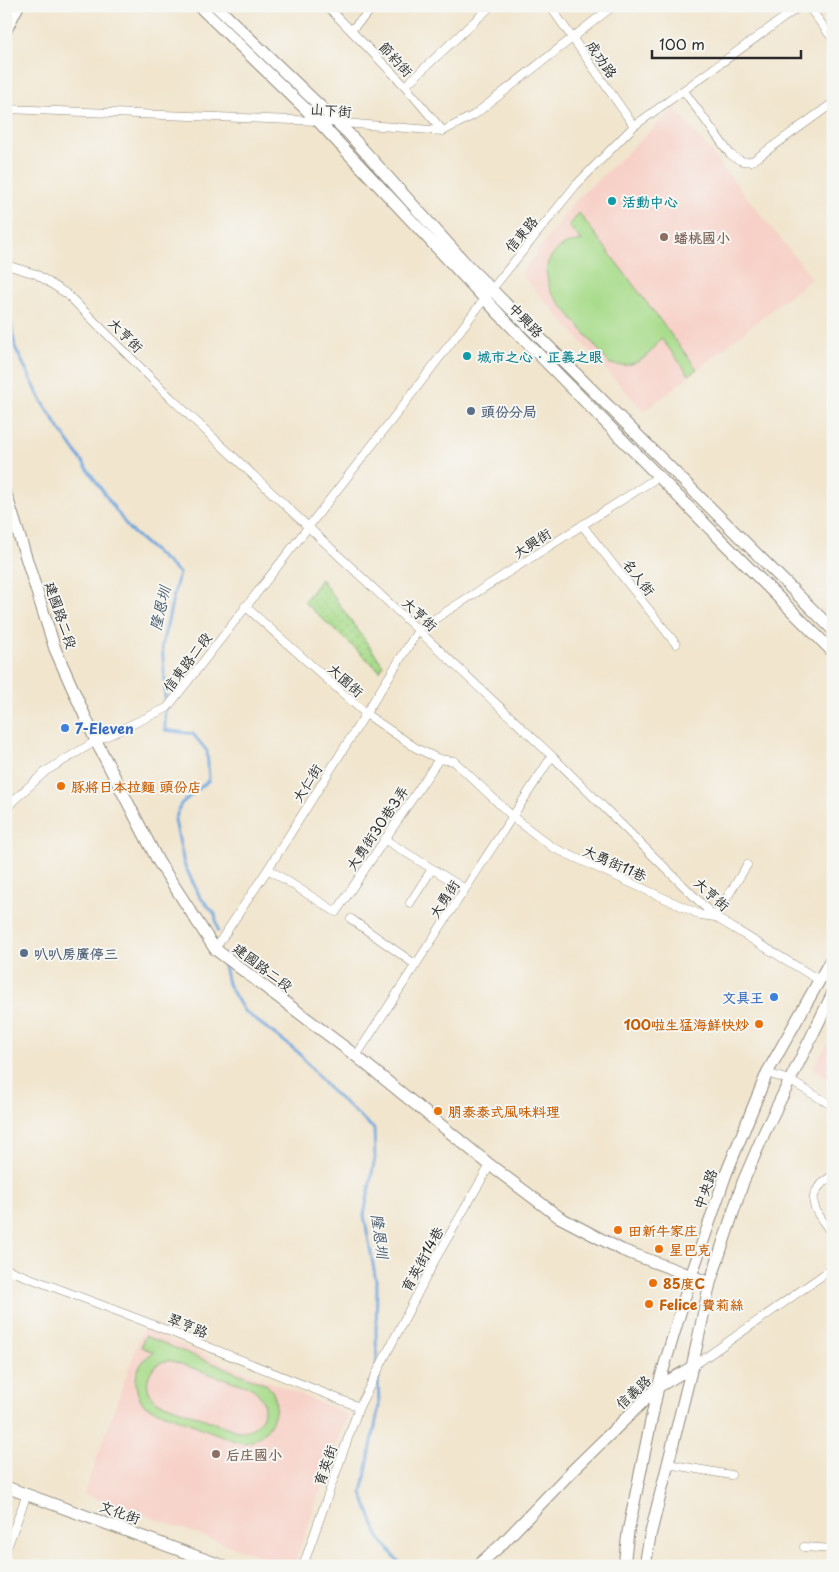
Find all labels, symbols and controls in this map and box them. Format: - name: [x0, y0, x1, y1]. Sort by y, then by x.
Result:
- scale bar: [652, 28, 800, 60]
- text: 100 m: [659, 32, 705, 55]
- street label: 節約街: [374, 36, 418, 82]
- street label: 成功路: [581, 36, 623, 82]
- street label: 山下街: [309, 98, 353, 122]
- place label: 活動中心: [622, 191, 678, 212]
- marker: 活動中心: [606, 195, 618, 207]
- street label: 信東路: [499, 211, 543, 257]
- place label: 蟠桃國小: [674, 227, 730, 248]
- marker: 蟠桃國小: [658, 231, 670, 243]
- street label: 中興路: [504, 298, 548, 342]
- street label: 大亨街: [104, 313, 148, 357]
- place label: 城市之心‧正義之眼: [477, 346, 603, 367]
- marker: 城市之心‧正義之眼: [461, 350, 473, 362]
- place label: 頭份分局: [481, 401, 537, 422]
- marker: 頭份分局: [465, 405, 477, 417]
- street label: 大興街: [509, 523, 555, 563]
- street label: 名人街: [618, 554, 660, 600]
- street label: 建國路二段: [40, 578, 82, 652]
- water label: 隆恩圳: [143, 582, 176, 633]
- street label: 大亨街: [397, 592, 443, 636]
- street label: 信東路二段: [158, 628, 216, 696]
- street label: 大園街: [323, 658, 369, 702]
- place label: 7-Eleven: [75, 718, 134, 739]
- marker: 7-Eleven: [59, 722, 71, 734]
- street label: 大仁街: [287, 760, 327, 806]
- place label: 豚將日本拉麵 頭份店: [71, 776, 202, 797]
- marker: 豚將日本拉麵 頭份店: [55, 780, 67, 792]
- street label: 大勇街30巷3弄: [341, 781, 413, 875]
- street label: 大勇街11巷: [580, 840, 651, 887]
- street label: 大亨街: [689, 872, 735, 916]
- street label: 大勇街: [424, 876, 464, 922]
- street label: 建國路二段: [229, 938, 297, 996]
- place label: 叭叭房廣停三: [34, 943, 118, 964]
- marker: 叭叭房廣停三: [18, 947, 30, 959]
- place label: 文具王: [722, 987, 764, 1008]
- marker: 文具王: [768, 991, 780, 1003]
- place label: 100啦生猛海鮮快炒: [624, 1014, 749, 1035]
- marker: 100啦生猛海鮮快炒: [753, 1018, 765, 1030]
- place label: 朋泰泰式風味料理: [448, 1101, 560, 1122]
- marker: 朋泰泰式風味料理: [432, 1105, 444, 1117]
- street label: 中央路: [688, 1166, 722, 1212]
- water label: 隆恩圳: [366, 1212, 396, 1262]
- place label: 田新牛家庄: [628, 1220, 698, 1241]
- street label: 育英街14巷: [395, 1222, 449, 1295]
- marker: 田新牛家庄: [612, 1224, 624, 1236]
- place label: 星巴克: [669, 1239, 711, 1260]
- marker: 星巴克: [653, 1243, 665, 1255]
- place label: 85度C: [663, 1273, 705, 1294]
- marker: 85度C: [647, 1277, 659, 1289]
- place label: Felice 費莉絲: [659, 1294, 744, 1315]
- marker: Felice 費莉絲: [643, 1298, 655, 1310]
- street label: 翠亨路: [165, 1307, 211, 1343]
- street label: 信義路: [610, 1370, 656, 1414]
- street label: 育英街: [308, 1442, 342, 1488]
- place label: 后庄國小: [226, 1444, 282, 1465]
- marker: 后庄國小: [210, 1448, 222, 1460]
- street label: 文化街: [97, 1495, 143, 1529]

